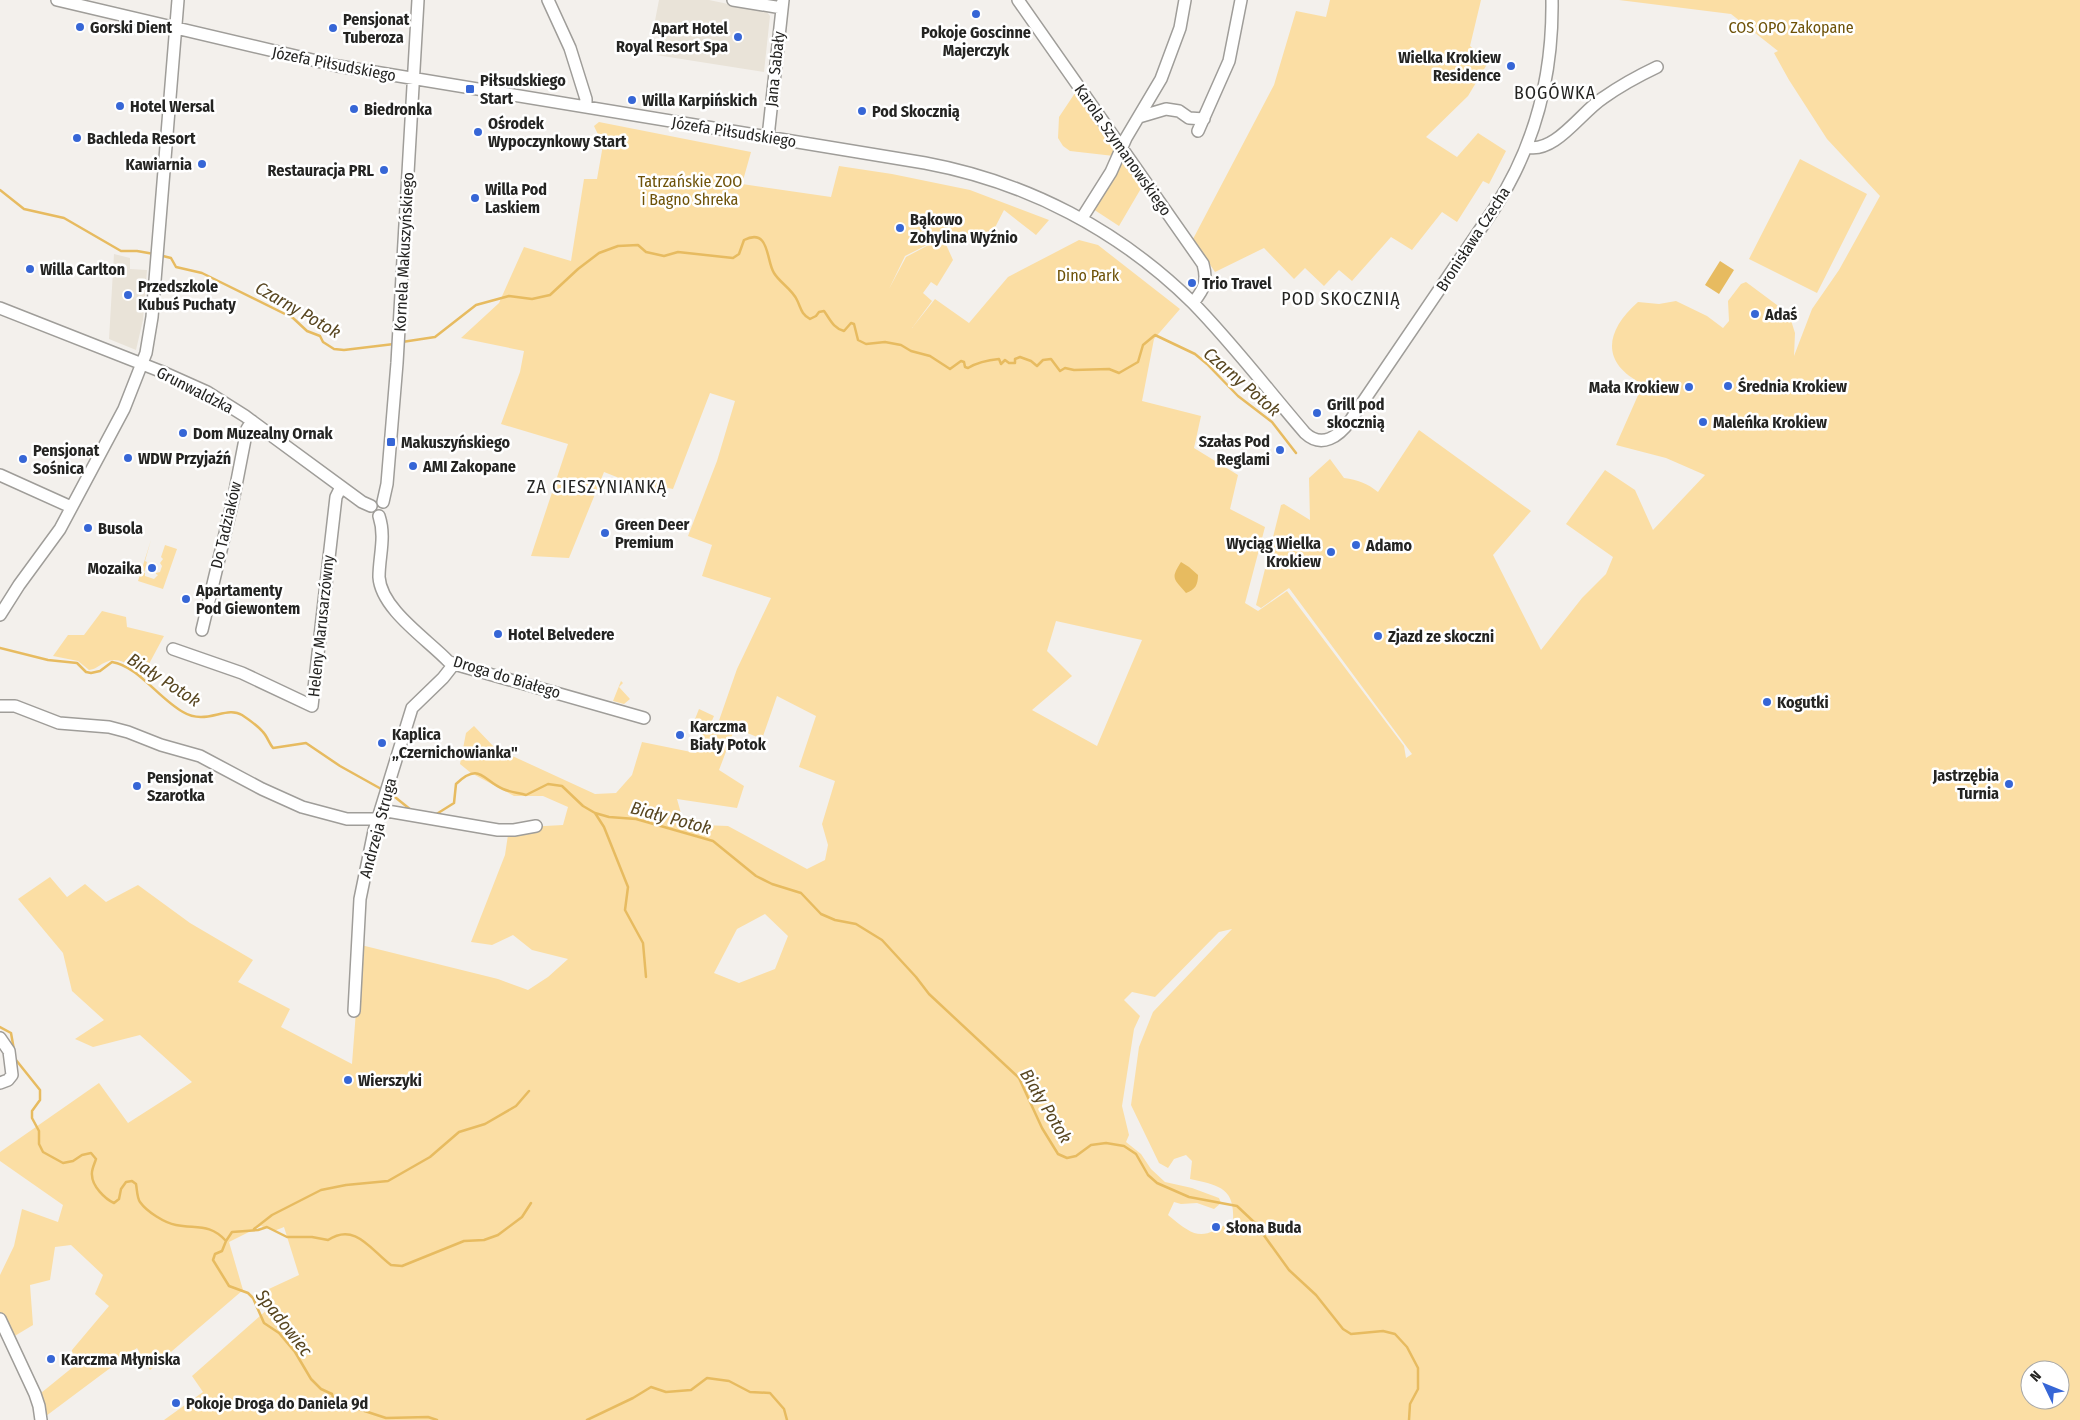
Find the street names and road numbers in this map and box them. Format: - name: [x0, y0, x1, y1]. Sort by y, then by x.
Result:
- street label: Jana Sabały: [762, 29, 789, 108]
- street label: Józefa Piłsudskiego: [270, 43, 398, 85]
- street label: Karola Szymanowskiego: [1070, 81, 1176, 219]
- street label: Józefa Piłsudskiego: [670, 113, 798, 151]
- street label: Kornela Makuszyńskiego: [390, 172, 418, 332]
- street label: Bronisława Czecha: [1432, 183, 1514, 295]
- street label: Grunwaldzka: [153, 363, 237, 418]
- street label: Do Tadziaków: [207, 479, 245, 570]
- street label: Heleny Marusarzówny: [304, 553, 338, 698]
- street label: Droga do Białego: [451, 652, 563, 702]
- street label: Andrzeja Struga: [356, 776, 401, 880]

